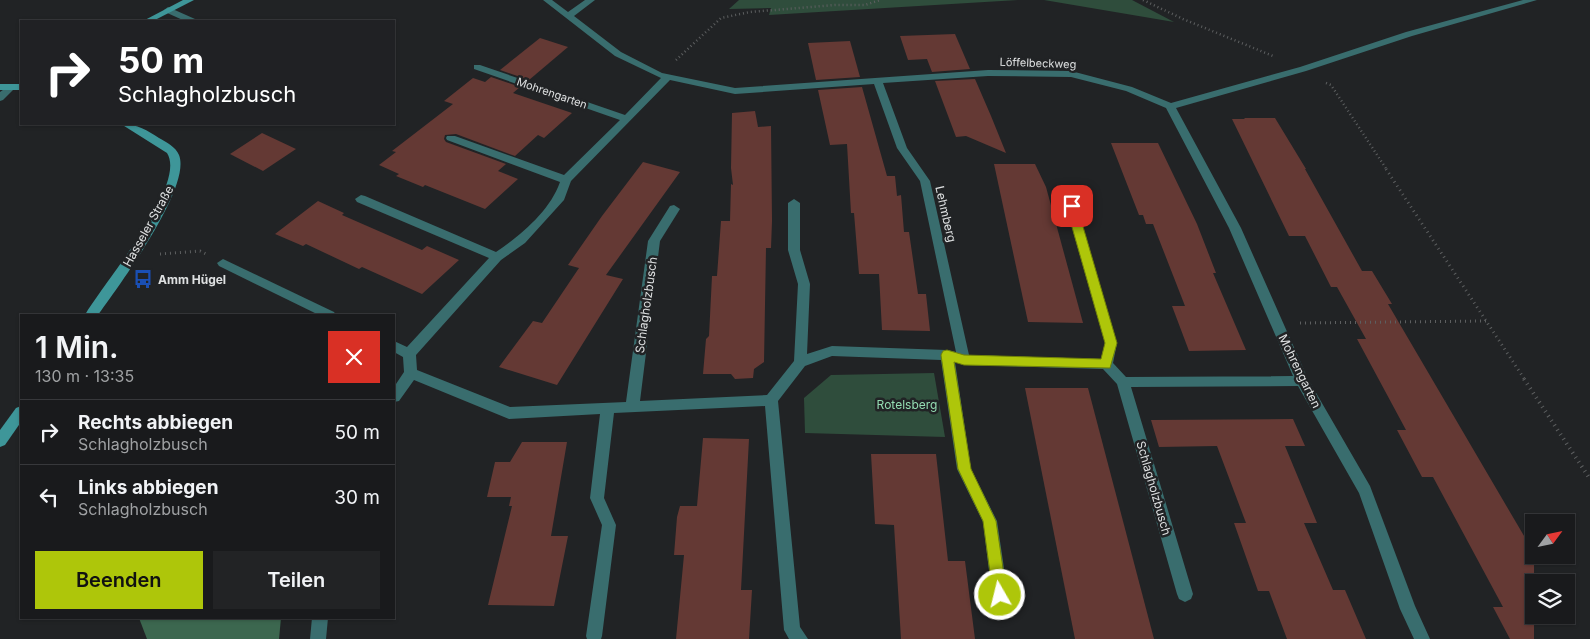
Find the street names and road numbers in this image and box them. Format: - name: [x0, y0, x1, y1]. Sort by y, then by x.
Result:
- street label: Löffelbeckweg: [999, 55, 1077, 71]
- street label: Mohrengarten: [515, 74, 589, 112]
- street label: Hasseler Straße: [120, 183, 176, 269]
- street label: Lehmberg: [932, 184, 960, 244]
- street label: Schlagholzbusch: [632, 256, 660, 354]
- street label: Mohrengarten: [1276, 332, 1324, 410]
- street label: Schlagholzbusch: [1133, 439, 1175, 537]

